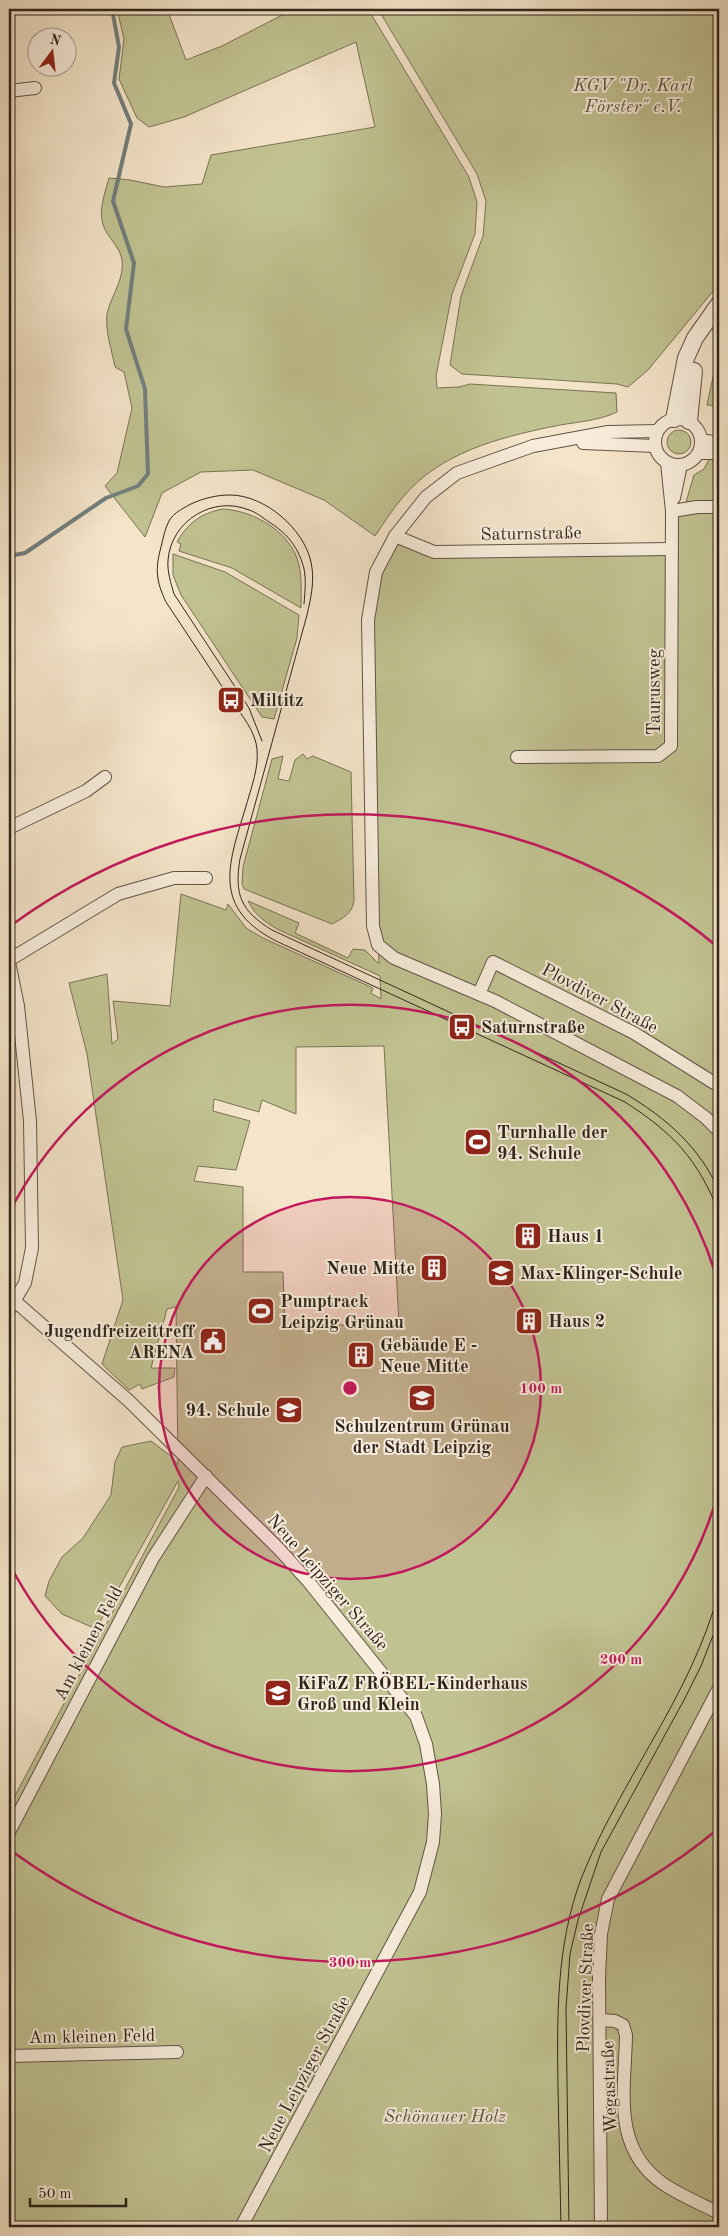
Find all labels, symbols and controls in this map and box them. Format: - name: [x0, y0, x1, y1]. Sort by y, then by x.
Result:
- north arrow: [28, 28, 78, 78]
- text: N: [48, 32, 62, 49]
- park label: KGV "Dr. Karl Förster" e.V.: [572, 77, 693, 116]
- street label: Saturnstraße: [480, 524, 582, 544]
- street label: Taurusweg: [646, 649, 664, 735]
- bus stop icon: Miltitz: [216, 685, 246, 715]
- place label: Miltitz: [250, 692, 304, 710]
- street label: Plovdiver Straße: [538, 961, 661, 1037]
- bus stop icon: Saturnstraße: [447, 1012, 477, 1042]
- place label: Saturnstraße: [481, 1019, 585, 1037]
- place label: Turnhalle der 94. Schule: [497, 1124, 608, 1163]
- sports icon: Turnhalle der 94. Schule: [463, 1127, 493, 1157]
- building icon: Haus 1: [513, 1221, 543, 1251]
- place label: Haus 1: [547, 1228, 604, 1246]
- building icon: Neue Mitte: [419, 1253, 449, 1283]
- school or university icon: Max-Klinger-Schule: [486, 1258, 516, 1288]
- place label: Neue Mitte: [326, 1260, 415, 1278]
- place label: Max-Klinger-Schule: [520, 1265, 682, 1283]
- place label: Pumptrack Leipzig Grünau: [280, 1293, 404, 1332]
- sports icon: Pumptrack Leipzig Grünau: [246, 1296, 276, 1326]
- building icon: Haus 2: [514, 1306, 544, 1336]
- place label: Haus 2: [548, 1313, 605, 1331]
- place label: Jugendfreizeittreff ARENA: [44, 1323, 196, 1362]
- public building icon: Jugendfreizeittreff ARENA: [198, 1326, 228, 1356]
- place label: Gebäude E - Neue Mitte: [380, 1337, 477, 1376]
- building icon: Gebäude E - Neue Mitte: [346, 1340, 376, 1370]
- centre of rings: [341, 1379, 359, 1397]
- text: 100 m: [520, 1382, 562, 1397]
- school or university icon: Schulzentrum Grünau der Stadt Leipzig: [407, 1383, 437, 1413]
- school or university icon: 94. Schule: [274, 1395, 304, 1425]
- place label: 94. Schule: [185, 1402, 270, 1420]
- place label: Schulzentrum Grünau der Stadt Leipzig: [334, 1418, 510, 1457]
- street label: Neue Leipziger Straße: [263, 1511, 391, 1654]
- street label: Am kleinen Feld: [51, 1583, 127, 1704]
- text: 200 m: [600, 1653, 642, 1668]
- place label: KiFaZ FRÖBEL-Kinderhaus Groß und Klein: [297, 1671, 528, 1714]
- school or university icon: KiFaZ FRÖBEL-Kinderhaus Groß und Klein: [263, 1678, 293, 1708]
- street label: Plovdiver Straße: [575, 1923, 597, 2053]
- text: 300 m: [329, 1956, 371, 1971]
- street label: Neue Leipziger Straße: [256, 1993, 354, 2156]
- street label: Am kleinen Feld: [29, 2027, 155, 2047]
- street label: Wegastraße: [599, 2040, 621, 2134]
- park label: Schönauer Holz: [384, 2108, 506, 2126]
- scale bar: [30, 2176, 126, 2208]
- text: 50 m: [38, 2187, 72, 2202]

